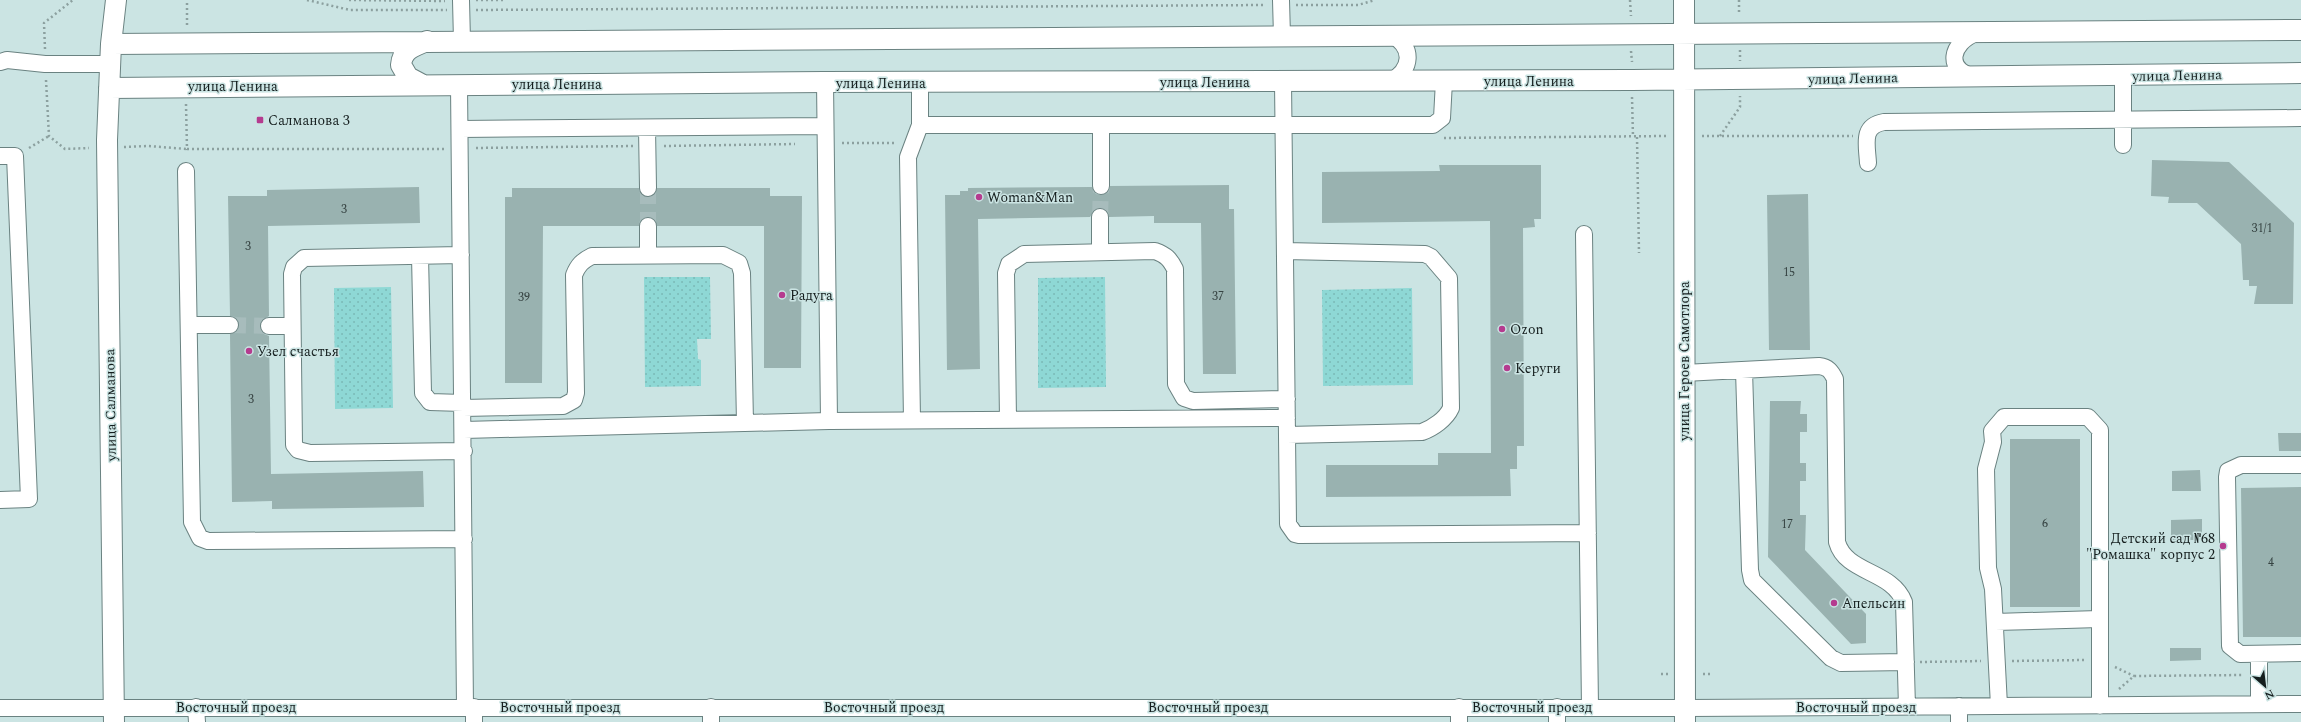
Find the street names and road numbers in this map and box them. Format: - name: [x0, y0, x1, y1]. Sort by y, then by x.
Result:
- street label: улица Ленина: [2131, 64, 2222, 87]
- street label: улица Ленина: [1807, 67, 1898, 90]
- street label: улица Ленина: [1483, 71, 1574, 92]
- street label: улица Ленина: [1159, 72, 1250, 93]
- street label: улица Ленина: [835, 73, 926, 94]
- street label: улица Ленина: [511, 74, 602, 95]
- street label: улица Ленина: [187, 76, 278, 97]
- street label: улица Героев Самотлора: [1674, 281, 1695, 442]
- street label: улица Салманова: [99, 348, 122, 462]
- street label: Восточный проезд: [176, 697, 296, 718]
- street label: Восточный проезд: [500, 697, 620, 718]
- street label: Восточный проезд: [824, 697, 944, 718]
- street label: Восточный проезд: [1148, 697, 1268, 718]
- street label: Восточный проезд: [1472, 697, 1592, 718]
- street label: Восточный проезд: [1796, 697, 1916, 718]

